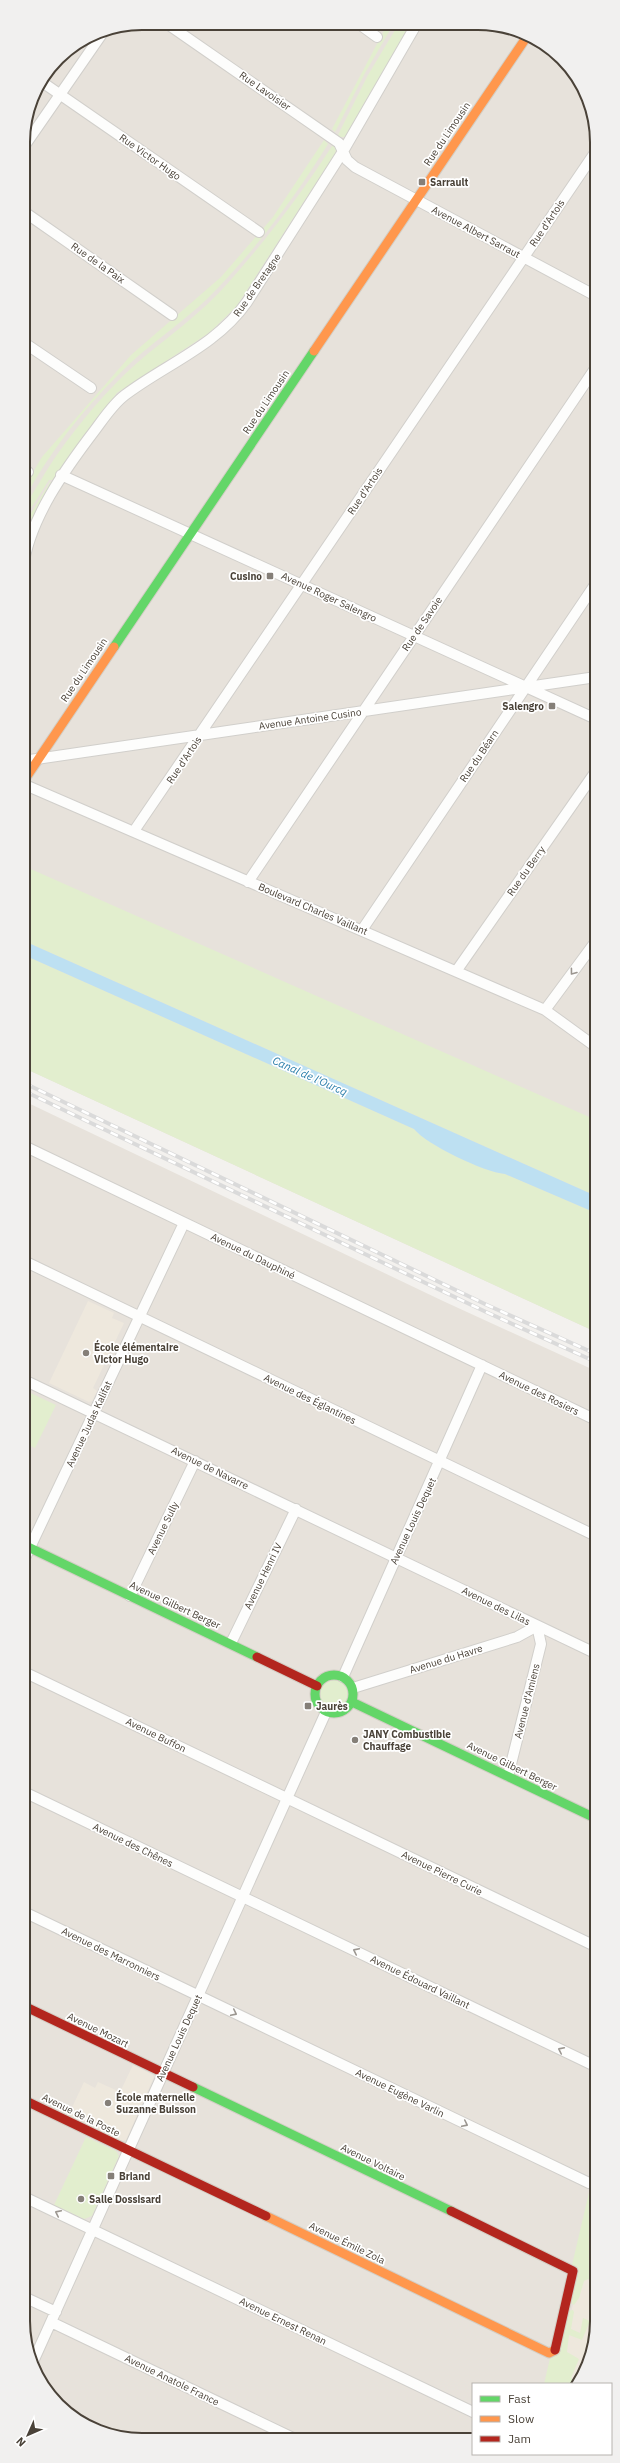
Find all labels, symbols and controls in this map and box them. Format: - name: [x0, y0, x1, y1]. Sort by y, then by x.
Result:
- street label: Rue Lavoisier: [237, 69, 293, 114]
- street label: Rue du Limousin: [421, 100, 473, 168]
- street label: Rue Victor Hugo: [117, 131, 184, 183]
- place label: Sarrault: [430, 176, 468, 189]
- marker: Sarrault: [417, 177, 427, 187]
- street label: Rue d'Artois: [526, 197, 568, 249]
- street label: Avenue Albert Sarraut: [429, 203, 523, 261]
- street label: Rue de la Paix: [69, 240, 127, 286]
- street label: Rue de Bretagne: [230, 250, 284, 319]
- street label: Rue du Limousin: [240, 368, 292, 436]
- street label: Rue d'Artois: [344, 465, 386, 517]
- street label: Avenue Roger Salengro: [279, 569, 379, 625]
- place label: Cusino: [230, 570, 262, 583]
- marker: Cusino: [265, 571, 275, 581]
- street label: Rue de Savoie: [399, 594, 445, 654]
- street label: Rue du Limousin: [58, 636, 110, 704]
- place label: Salengro: [502, 700, 544, 713]
- marker: Salengro: [547, 701, 557, 711]
- street label: Avenue Antoine Cusino: [258, 705, 363, 733]
- street label: Rue du Béarn: [457, 727, 501, 785]
- street label: Rue d'Artois: [163, 734, 205, 786]
- street label: Rue du Berry: [504, 843, 548, 899]
- street label: Boulevard Charles Vaillant: [256, 880, 370, 938]
- one-way arrow: [571, 968, 578, 975]
- water label: Canal de l'Ourcq: [270, 1053, 350, 1099]
- street label: Avenue du Dauphiné: [209, 1230, 298, 1282]
- place label: École élémentaire Victor Hugo: [94, 1339, 179, 1366]
- marker: École élémentaire Victor Hugo: [81, 1348, 91, 1358]
- street label: Avenue des Rosiers: [497, 1368, 581, 1418]
- street label: Avenue des Églantines: [262, 1371, 358, 1427]
- street label: Avenue Judas Kalifat: [63, 1378, 115, 1469]
- street label: Avenue de Navarre: [169, 1444, 251, 1493]
- street label: Avenue Louis Dequet: [387, 1475, 439, 1567]
- street label: Avenue Sully: [145, 1499, 181, 1557]
- street label: Avenue Henri IV: [241, 1541, 285, 1611]
- street label: Avenue Gilbert Berger: [128, 1578, 223, 1632]
- street label: Avenue des Lilas: [460, 1584, 533, 1628]
- street label: Avenue du Havre: [408, 1642, 485, 1676]
- street label: Avenue d'Amiens: [511, 1662, 543, 1740]
- place label: Jaurès: [316, 1700, 348, 1713]
- marker: Jaurès: [303, 1701, 313, 1711]
- street label: Avenue Buffon: [124, 1715, 188, 1755]
- place label: JANY Combustible Chauffage: [363, 1728, 451, 1753]
- marker: JANY Combustible Chauffage: [350, 1735, 360, 1745]
- street label: Avenue Gilbert Berger: [465, 1739, 559, 1794]
- street label: Avenue des Chênes: [91, 1820, 175, 1870]
- street label: Avenue Pierre Curie: [399, 1848, 485, 1898]
- street label: Avenue des Marronniers: [59, 1924, 163, 1984]
- one-way arrow: [353, 1948, 360, 1956]
- street label: Avenue Édouard Vaillant: [368, 1952, 472, 2012]
- street label: Avenue Louis Dequet: [153, 1992, 205, 2084]
- one-way arrow: [229, 2008, 237, 2016]
- street label: Avenue Mozart: [65, 2010, 131, 2051]
- one-way arrow: [558, 2047, 566, 2055]
- street label: Avenue Eugène Varlin: [353, 2066, 447, 2120]
- place label: École maternelle Suzanne Buisson: [116, 2089, 196, 2116]
- street label: Avenue de la Poste: [40, 2091, 123, 2140]
- marker: École maternelle Suzanne Buisson: [103, 2098, 113, 2108]
- one-way arrow: [460, 2119, 468, 2127]
- street label: Avenue Voltaire: [339, 2141, 408, 2183]
- place label: Briand: [119, 2170, 150, 2183]
- marker: Briand: [106, 2171, 116, 2181]
- place label: Salle Dossisard: [89, 2193, 161, 2206]
- marker: Salle Dossisard: [76, 2194, 86, 2204]
- one-way arrow: [55, 2210, 63, 2218]
- street label: Avenue Émile Zola: [307, 2219, 388, 2267]
- street label: Avenue Ernest Renan: [237, 2294, 329, 2348]
- street label: Avenue Anatole France: [123, 2352, 222, 2409]
- legend: [472, 2383, 612, 2455]
- text: Fast: [508, 2391, 531, 2406]
- text: Slow: [508, 2411, 534, 2426]
- north arrow: [8, 2415, 48, 2455]
- text: Jam: [508, 2431, 531, 2446]
- text: N: [13, 2434, 29, 2450]

